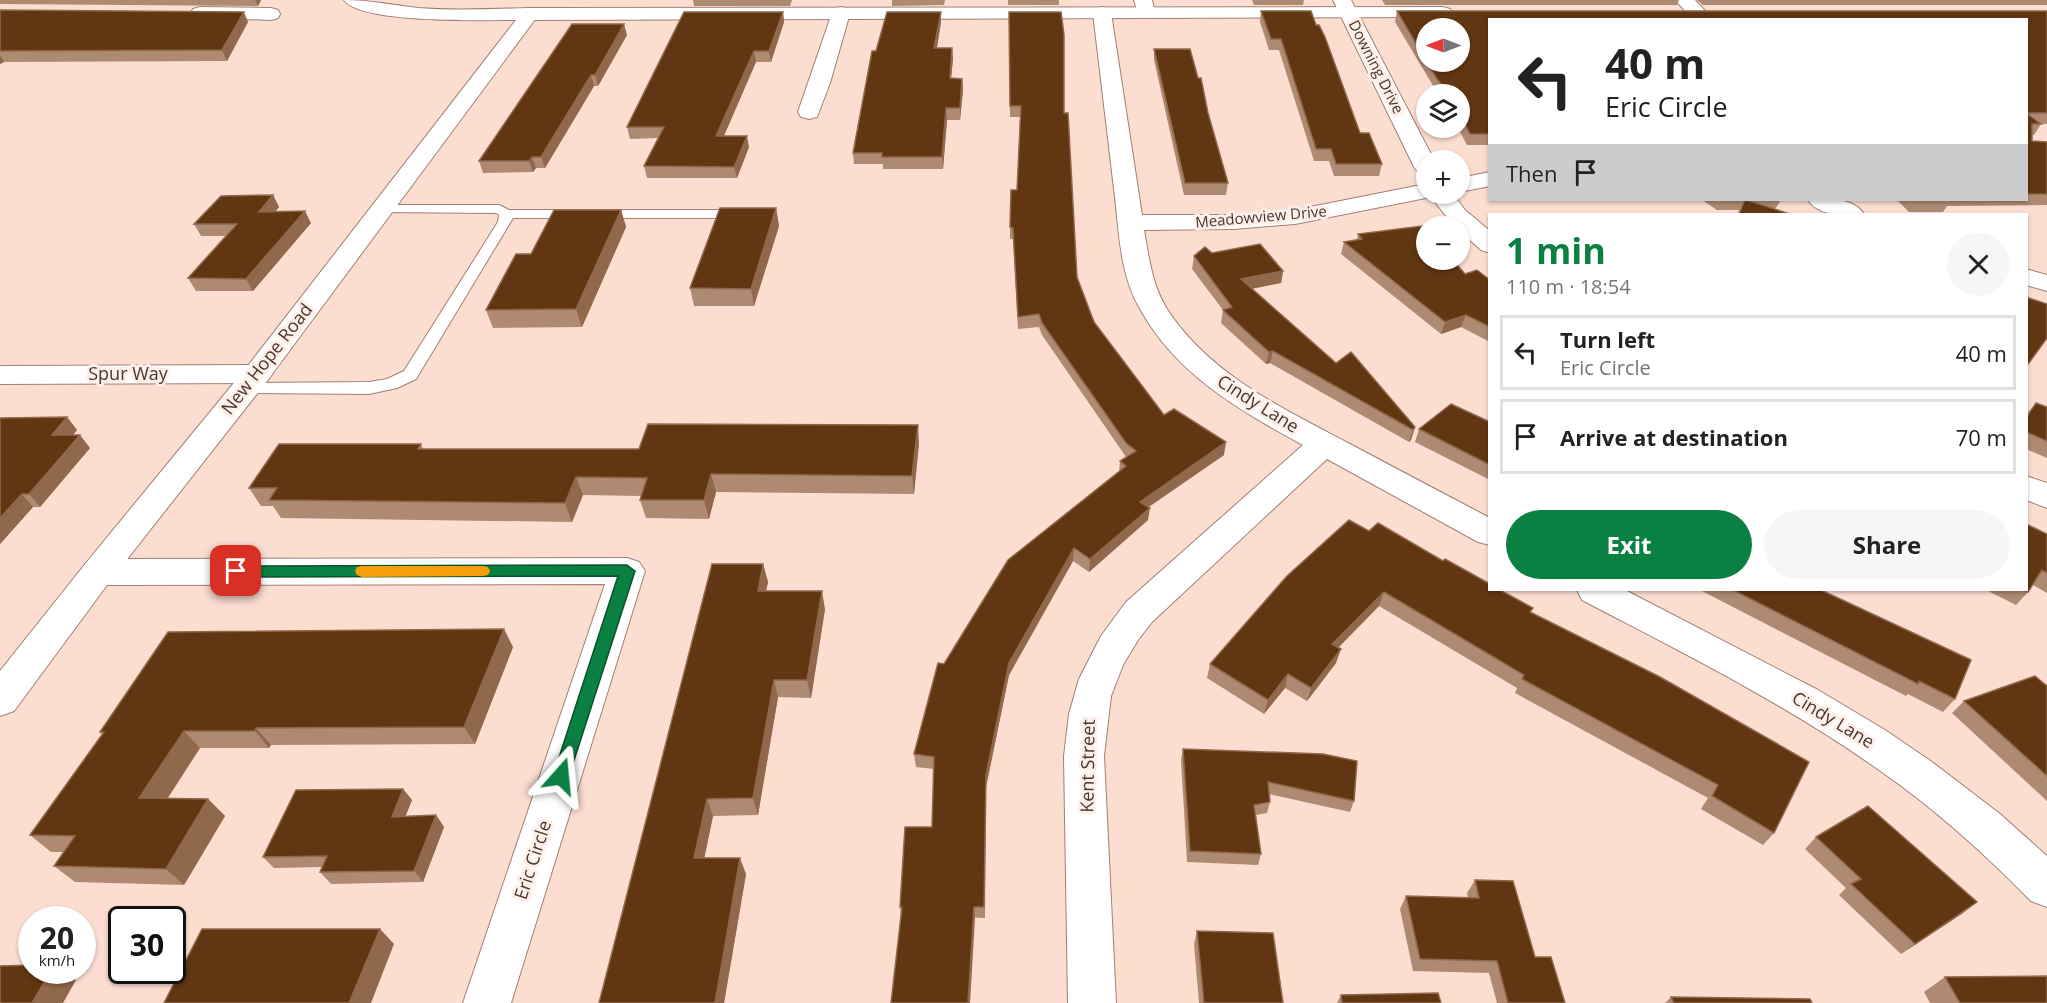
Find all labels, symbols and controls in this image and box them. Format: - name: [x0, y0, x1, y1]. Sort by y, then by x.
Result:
- street label: Downing Drive: [1345, 16, 1409, 117]
- north arrow: [1416, 18, 1470, 72]
- map controls: [1416, 18, 1470, 270]
- text: 40 m: [1605, 34, 1705, 91]
- icon: left: [1506, 42, 1584, 120]
- button: layers: [1416, 84, 1470, 138]
- text: Eric Circle: [1605, 88, 1728, 125]
- button: +: [1416, 150, 1470, 204]
- icon: arrive: [1569, 156, 1602, 189]
- text: Then: [1506, 158, 1557, 188]
- street label: Meadowview Drive: [1194, 200, 1328, 232]
- button: −: [1416, 216, 1470, 270]
- text: 1 min: [1506, 226, 1606, 275]
- button: close: [1947, 233, 2010, 296]
- text: 110 m · 18:54: [1506, 273, 1631, 300]
- street label: New Hope Road: [215, 298, 317, 419]
- text: Turn left: [1560, 324, 1655, 354]
- icon: left: [1509, 336, 1542, 369]
- text: 40 m: [1956, 338, 2007, 368]
- text: Eric Circle: [1560, 354, 1651, 381]
- street label: Spur Way: [88, 361, 169, 385]
- street label: Cindy Lane: [1213, 369, 1304, 438]
- icon: arrive: [1509, 420, 1542, 453]
- text: Arrive at destination: [1560, 422, 1788, 452]
- text: 70 m: [1956, 422, 2007, 452]
- button: Exit: [1506, 510, 1752, 579]
- button: Share: [1764, 510, 2010, 579]
- pin: [210, 545, 261, 596]
- icon: arrive: [219, 554, 252, 587]
- street label: Cindy Lane: [1788, 685, 1879, 753]
- street label: Kent Street: [1074, 719, 1100, 813]
- position arrow: [529, 744, 593, 808]
- street label: Eric Circle: [508, 817, 556, 902]
- speed limit sign: 30: [108, 906, 186, 984]
- text: 20: [40, 917, 74, 958]
- text: km/h: [39, 950, 75, 970]

